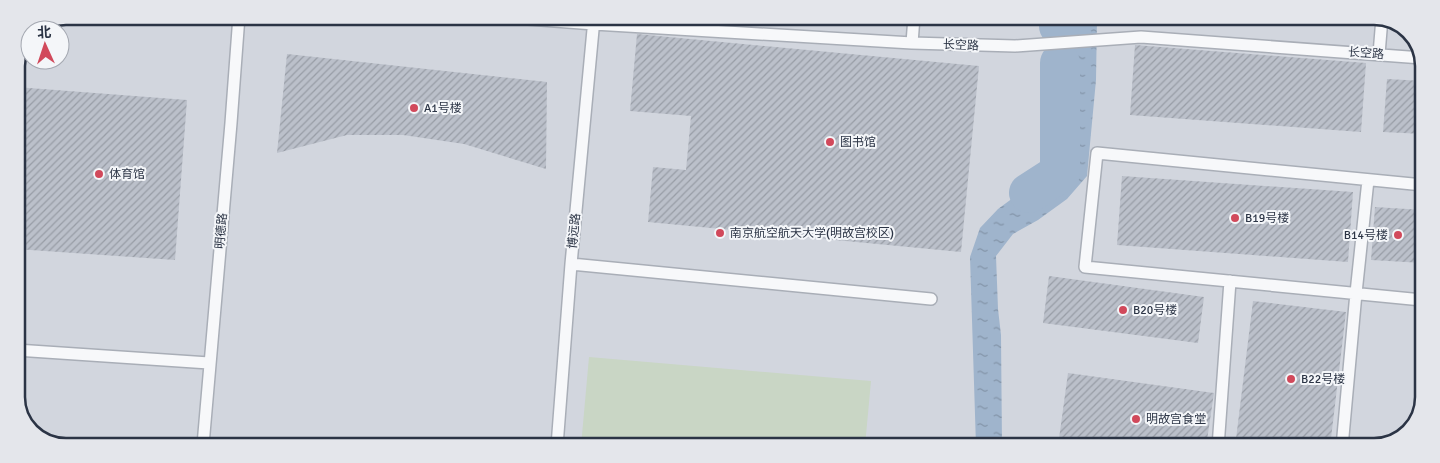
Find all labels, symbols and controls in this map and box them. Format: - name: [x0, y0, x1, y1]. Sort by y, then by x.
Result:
- north arrow: [20, 20, 70, 70]
- text: 北: [37, 24, 52, 41]
- street label: 长空路: [943, 37, 979, 54]
- street label: 长空路: [1347, 45, 1384, 62]
- place label: A1号楼: [424, 101, 462, 116]
- marker: A1号楼: [408, 102, 420, 114]
- place label: 图书馆: [840, 135, 876, 150]
- marker: 图书馆: [824, 136, 836, 148]
- place label: 体育馆: [109, 167, 145, 182]
- marker: 体育馆: [93, 168, 105, 180]
- place label: B19号楼: [1245, 211, 1289, 226]
- street label: 明德路: [212, 212, 231, 250]
- street label: 博远路: [565, 212, 584, 250]
- marker: B19号楼: [1229, 212, 1241, 224]
- place label: 南京航空航天大学(明故宫校区): [730, 226, 894, 241]
- marker: 南京航空航天大学(明故宫校区): [714, 227, 726, 239]
- place label: B14号楼: [1344, 228, 1388, 243]
- marker: B14号楼: [1392, 229, 1404, 241]
- place label: B20号楼: [1133, 303, 1177, 318]
- marker: B20号楼: [1117, 304, 1129, 316]
- place label: B22号楼: [1301, 372, 1345, 387]
- marker: B22号楼: [1285, 373, 1297, 385]
- place label: 明故宫食堂: [1146, 412, 1206, 427]
- marker: 明故宫食堂: [1130, 413, 1142, 425]

